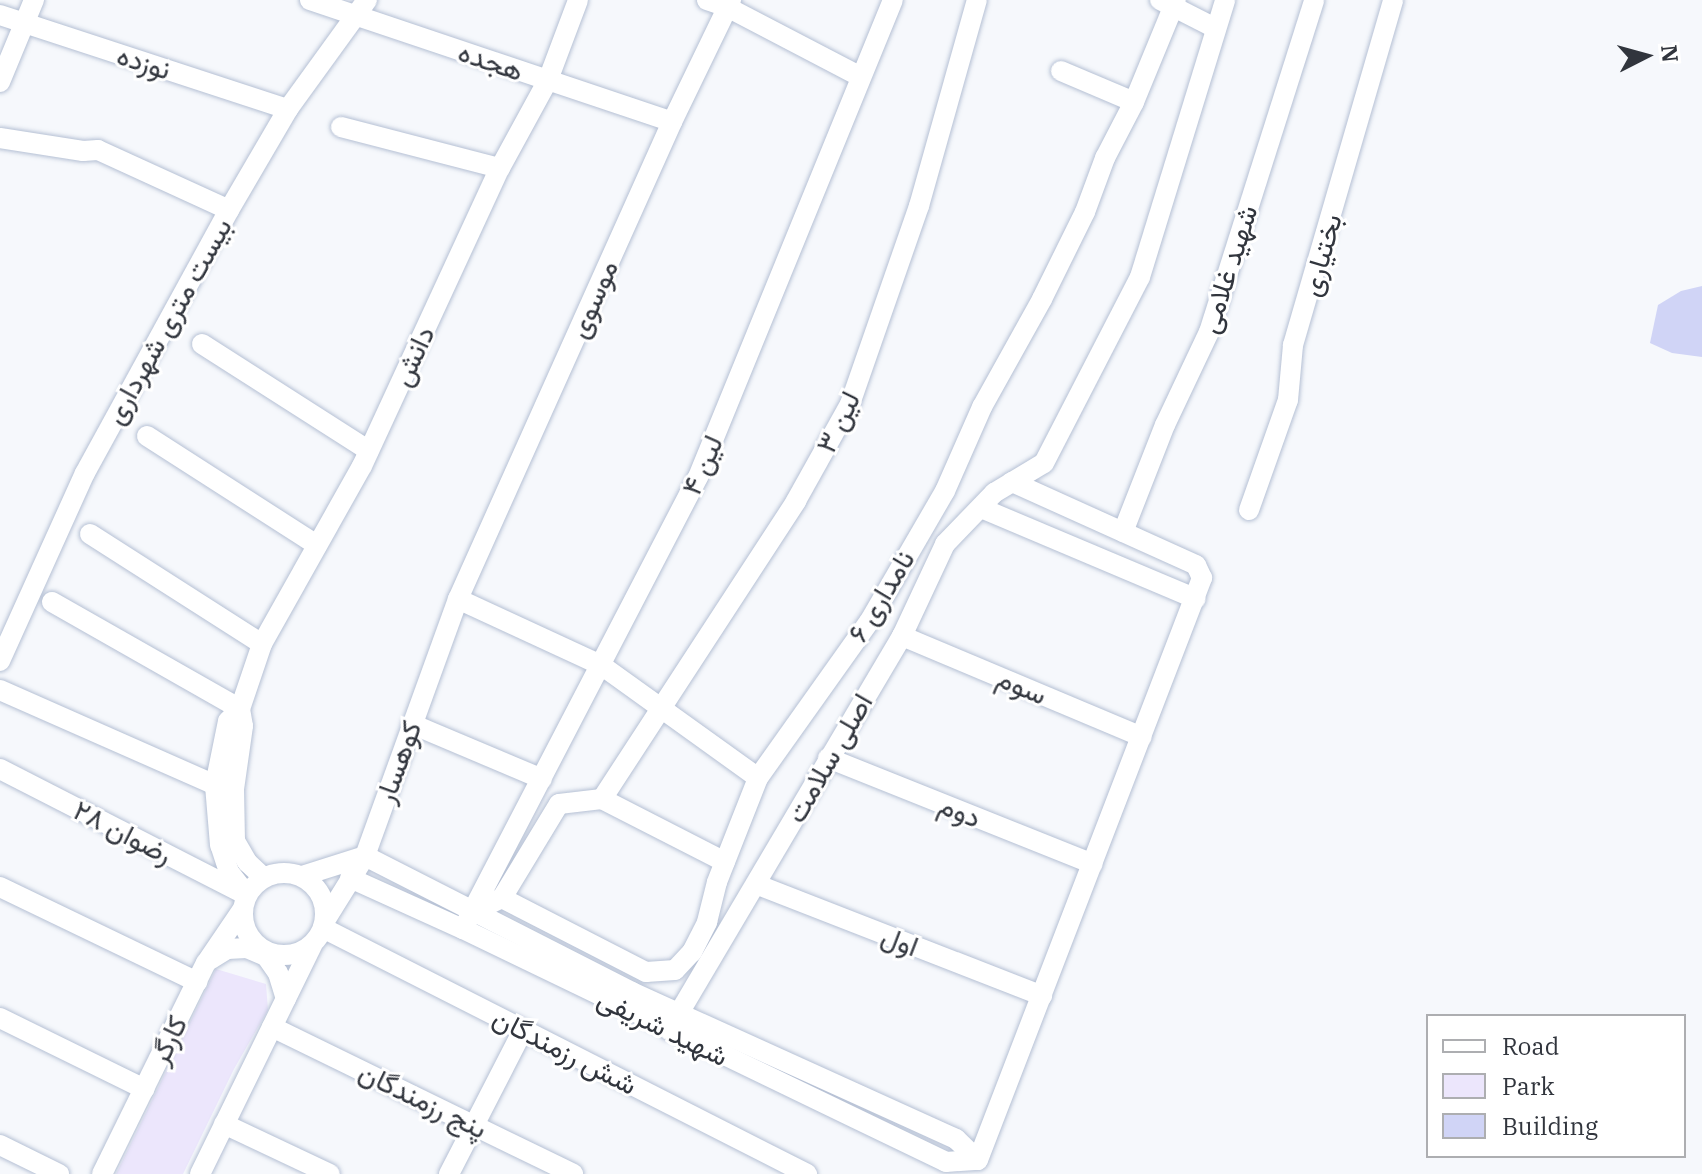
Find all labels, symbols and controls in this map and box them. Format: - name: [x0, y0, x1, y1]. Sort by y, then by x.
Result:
- north arrow: [1606, 16, 1686, 96]
- street label: هجده: [454, 34, 528, 88]
- street label: نوزده: [113, 38, 175, 86]
- text: N: [1655, 43, 1686, 64]
- street label: شهید غلامی: [1192, 201, 1264, 337]
- street label: بختیاری: [1293, 210, 1349, 300]
- street label: بیست متری شهرداری: [97, 212, 239, 430]
- street label: موسوی: [561, 255, 625, 343]
- street label: دانش: [385, 321, 441, 391]
- street label: لین ۳: [809, 386, 867, 458]
- street label: لین ۴: [674, 430, 730, 500]
- street label: نامداری ۶: [841, 544, 921, 648]
- street label: سوم: [992, 661, 1052, 711]
- street label: اصلی سلامت: [779, 688, 879, 828]
- street label: کوهسار: [368, 716, 428, 808]
- street label: دوم: [934, 787, 986, 835]
- street label: رضوان ۲۸: [68, 793, 178, 871]
- street label: اول: [877, 919, 923, 963]
- street label: شهید شریفی: [592, 981, 734, 1073]
- street label: شش رزمندگان: [487, 1000, 643, 1102]
- street label: کارگر: [142, 1010, 194, 1070]
- legend: [1426, 1014, 1686, 1158]
- text: Road: [1502, 1030, 1559, 1062]
- street label: پنج رزمندگان: [354, 1055, 492, 1145]
- text: Park: [1502, 1070, 1554, 1102]
- text: Building: [1502, 1110, 1598, 1142]

